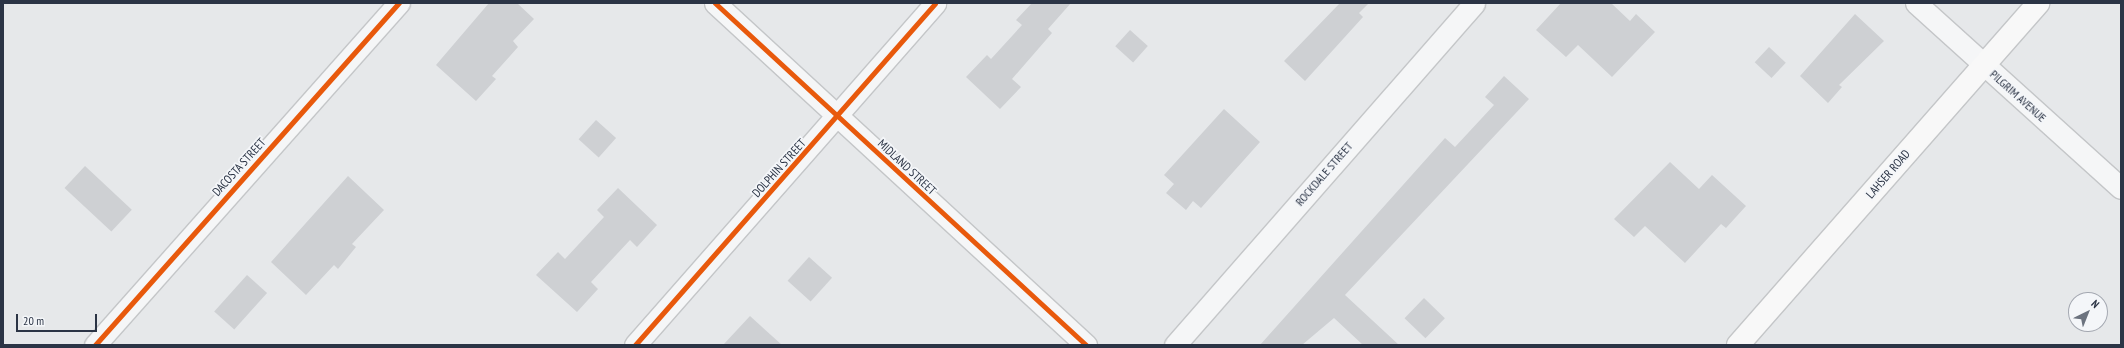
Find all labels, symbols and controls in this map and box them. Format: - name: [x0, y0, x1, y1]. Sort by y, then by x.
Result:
- street label: PILGRIM AVENUE: [1987, 67, 2049, 125]
- street label: DACOSTA STREET: [209, 135, 269, 199]
- street label: DOLPHIN STREET: [749, 136, 809, 200]
- street label: MIDLAND STREET: [875, 136, 939, 198]
- street label: ROCKDALE STREET: [1292, 139, 1356, 209]
- street label: LAHSER ROAD: [1863, 147, 1913, 201]
- north arrow: [2068, 292, 2108, 332]
- text: N: [2089, 297, 2102, 311]
- scale bar: [18, 306, 99, 332]
- text: 20 m: [23, 313, 44, 328]

